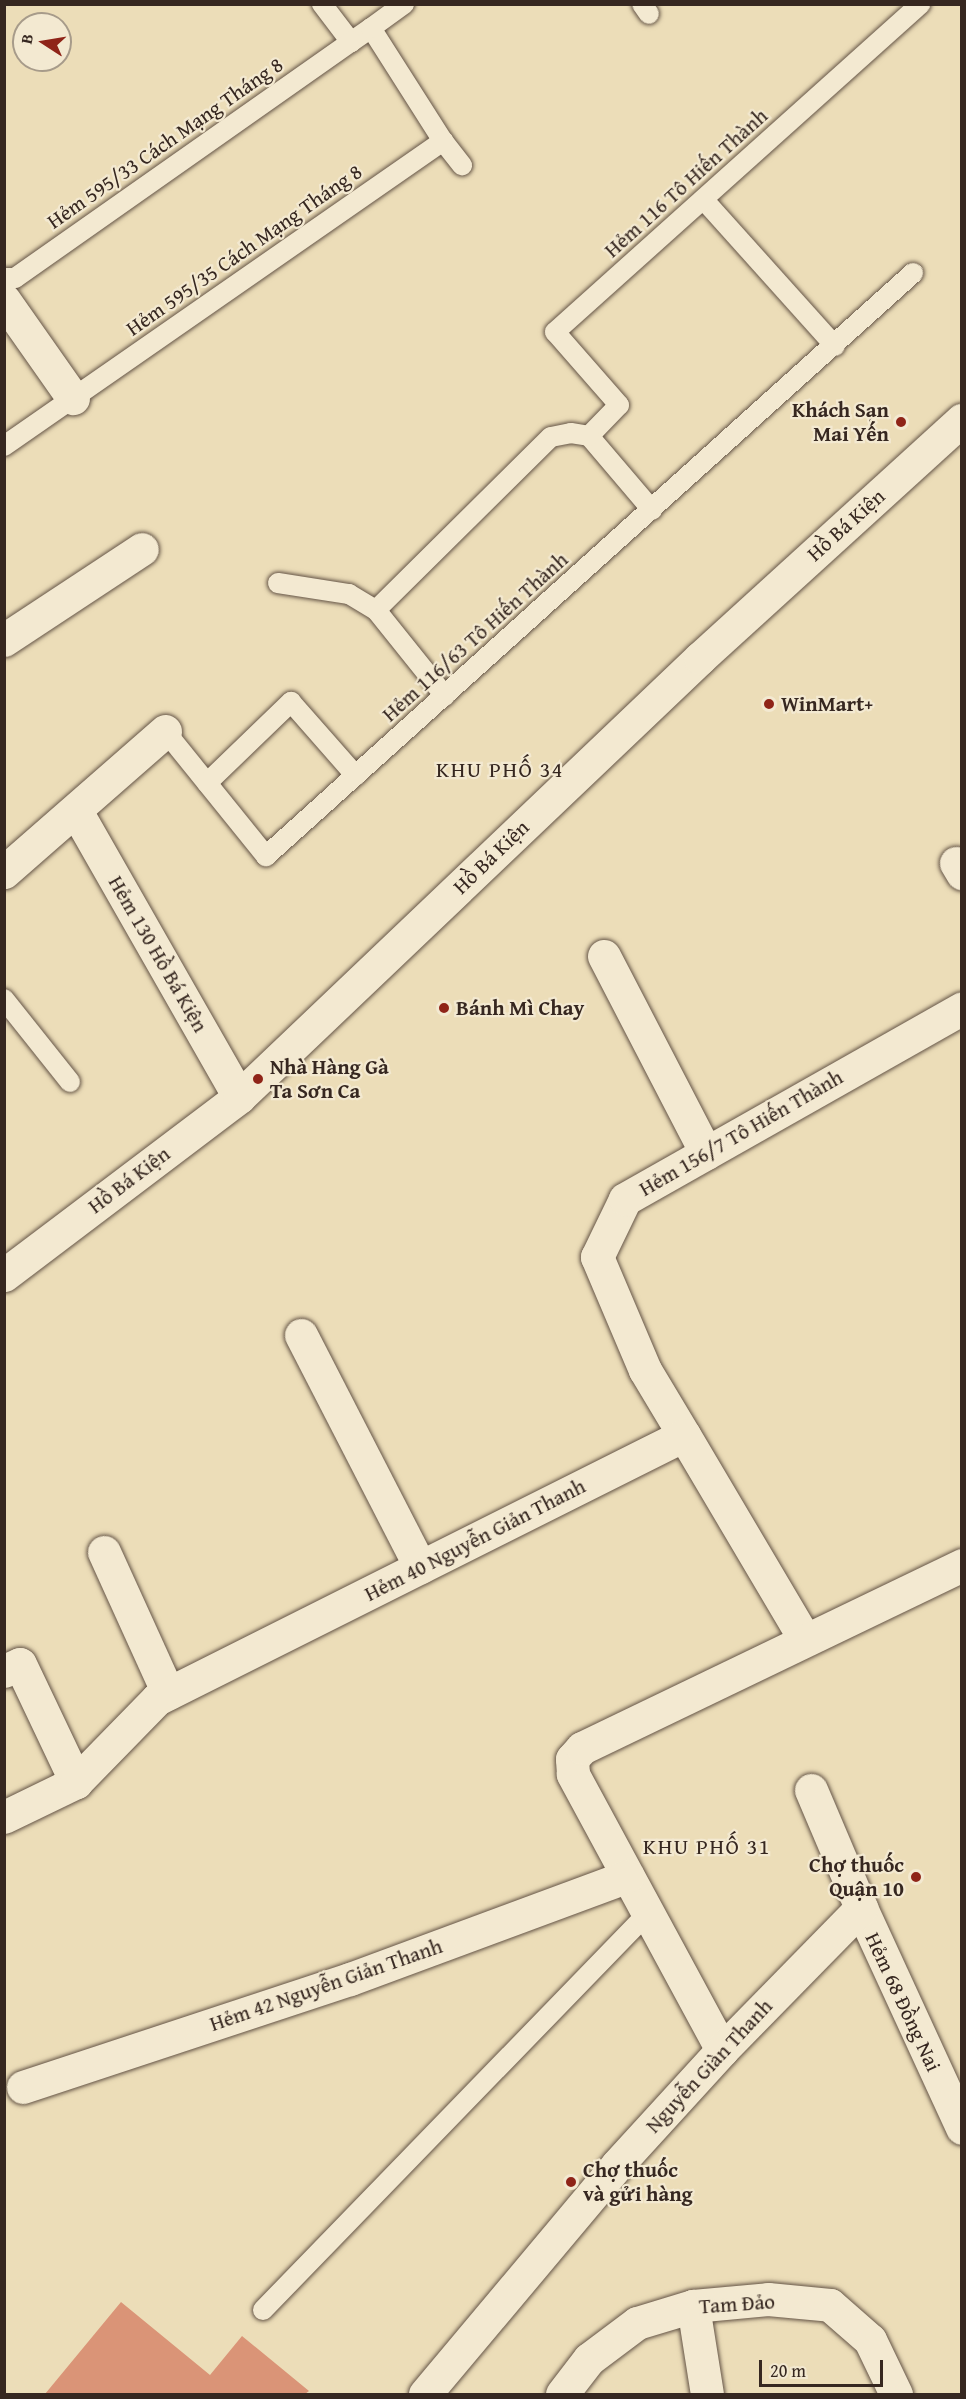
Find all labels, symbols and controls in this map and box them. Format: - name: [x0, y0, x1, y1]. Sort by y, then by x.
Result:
- north arrow: [12, 12, 72, 72]
- text: B: [14, 31, 39, 46]
- street label: Hẻm 595/33 Cách Mạng Tháng 8: [42, 52, 288, 234]
- street label: Hẻm 116 Tô Hiến Thành: [599, 103, 773, 263]
- street label: Hẻm 595/35 Cách Mạng Tháng 8: [121, 159, 367, 341]
- place label: Khách Sạn Mai Yến: [792, 397, 889, 447]
- marker: Khách Sạn Mai Yến: [894, 415, 908, 429]
- street label: Hồ Bá Kiện: [802, 484, 890, 566]
- street label: Hẻm 116/63 Tô Hiến Thành: [377, 547, 573, 727]
- place label: WinMart+: [781, 691, 873, 717]
- marker: WinMart+: [762, 697, 776, 711]
- district label: KHU PHỐ 34: [436, 757, 564, 783]
- street label: Hồ Bá Kiện: [448, 815, 534, 899]
- street label: Hẻm 130 Hồ Bá Kiện: [103, 871, 213, 1037]
- place label: Bánh Mì Chay: [456, 995, 584, 1021]
- marker: Bánh Mì Chay: [437, 1001, 451, 1015]
- place label: Nhà Hàng Gà Ta Sơn Ca: [270, 1054, 389, 1104]
- street label: Hẻm 156/7 Tô Hiến Thành: [635, 1064, 847, 1202]
- marker: Nhà Hàng Gà Ta Sơn Ca: [251, 1072, 265, 1086]
- street label: Hồ Bá Kiện: [83, 1141, 175, 1219]
- street label: Hẻm 40 Nguyễn Giản Thanh: [360, 1473, 590, 1607]
- district label: KHU PHỐ 31: [643, 1834, 771, 1860]
- place label: Chợ thuốc Quận 10: [809, 1852, 904, 1902]
- marker: Chợ thuốc Quận 10: [909, 1870, 923, 1884]
- street label: Hẻm 68 Đồng Nai: [860, 1929, 946, 2075]
- street label: Hẻm 42 Nguyễn Giản Thanh: [206, 1933, 446, 2037]
- street label: Nguyễn Giàn Thanh: [640, 1994, 778, 2138]
- place label: Chợ thuốc và gửi hàng: [583, 2157, 693, 2207]
- marker: Chợ thuốc và gửi hàng: [564, 2175, 578, 2189]
- street label: Tam Đảo: [698, 2289, 776, 2319]
- scale bar: [762, 2348, 886, 2386]
- text: 20 m: [770, 2357, 806, 2384]

